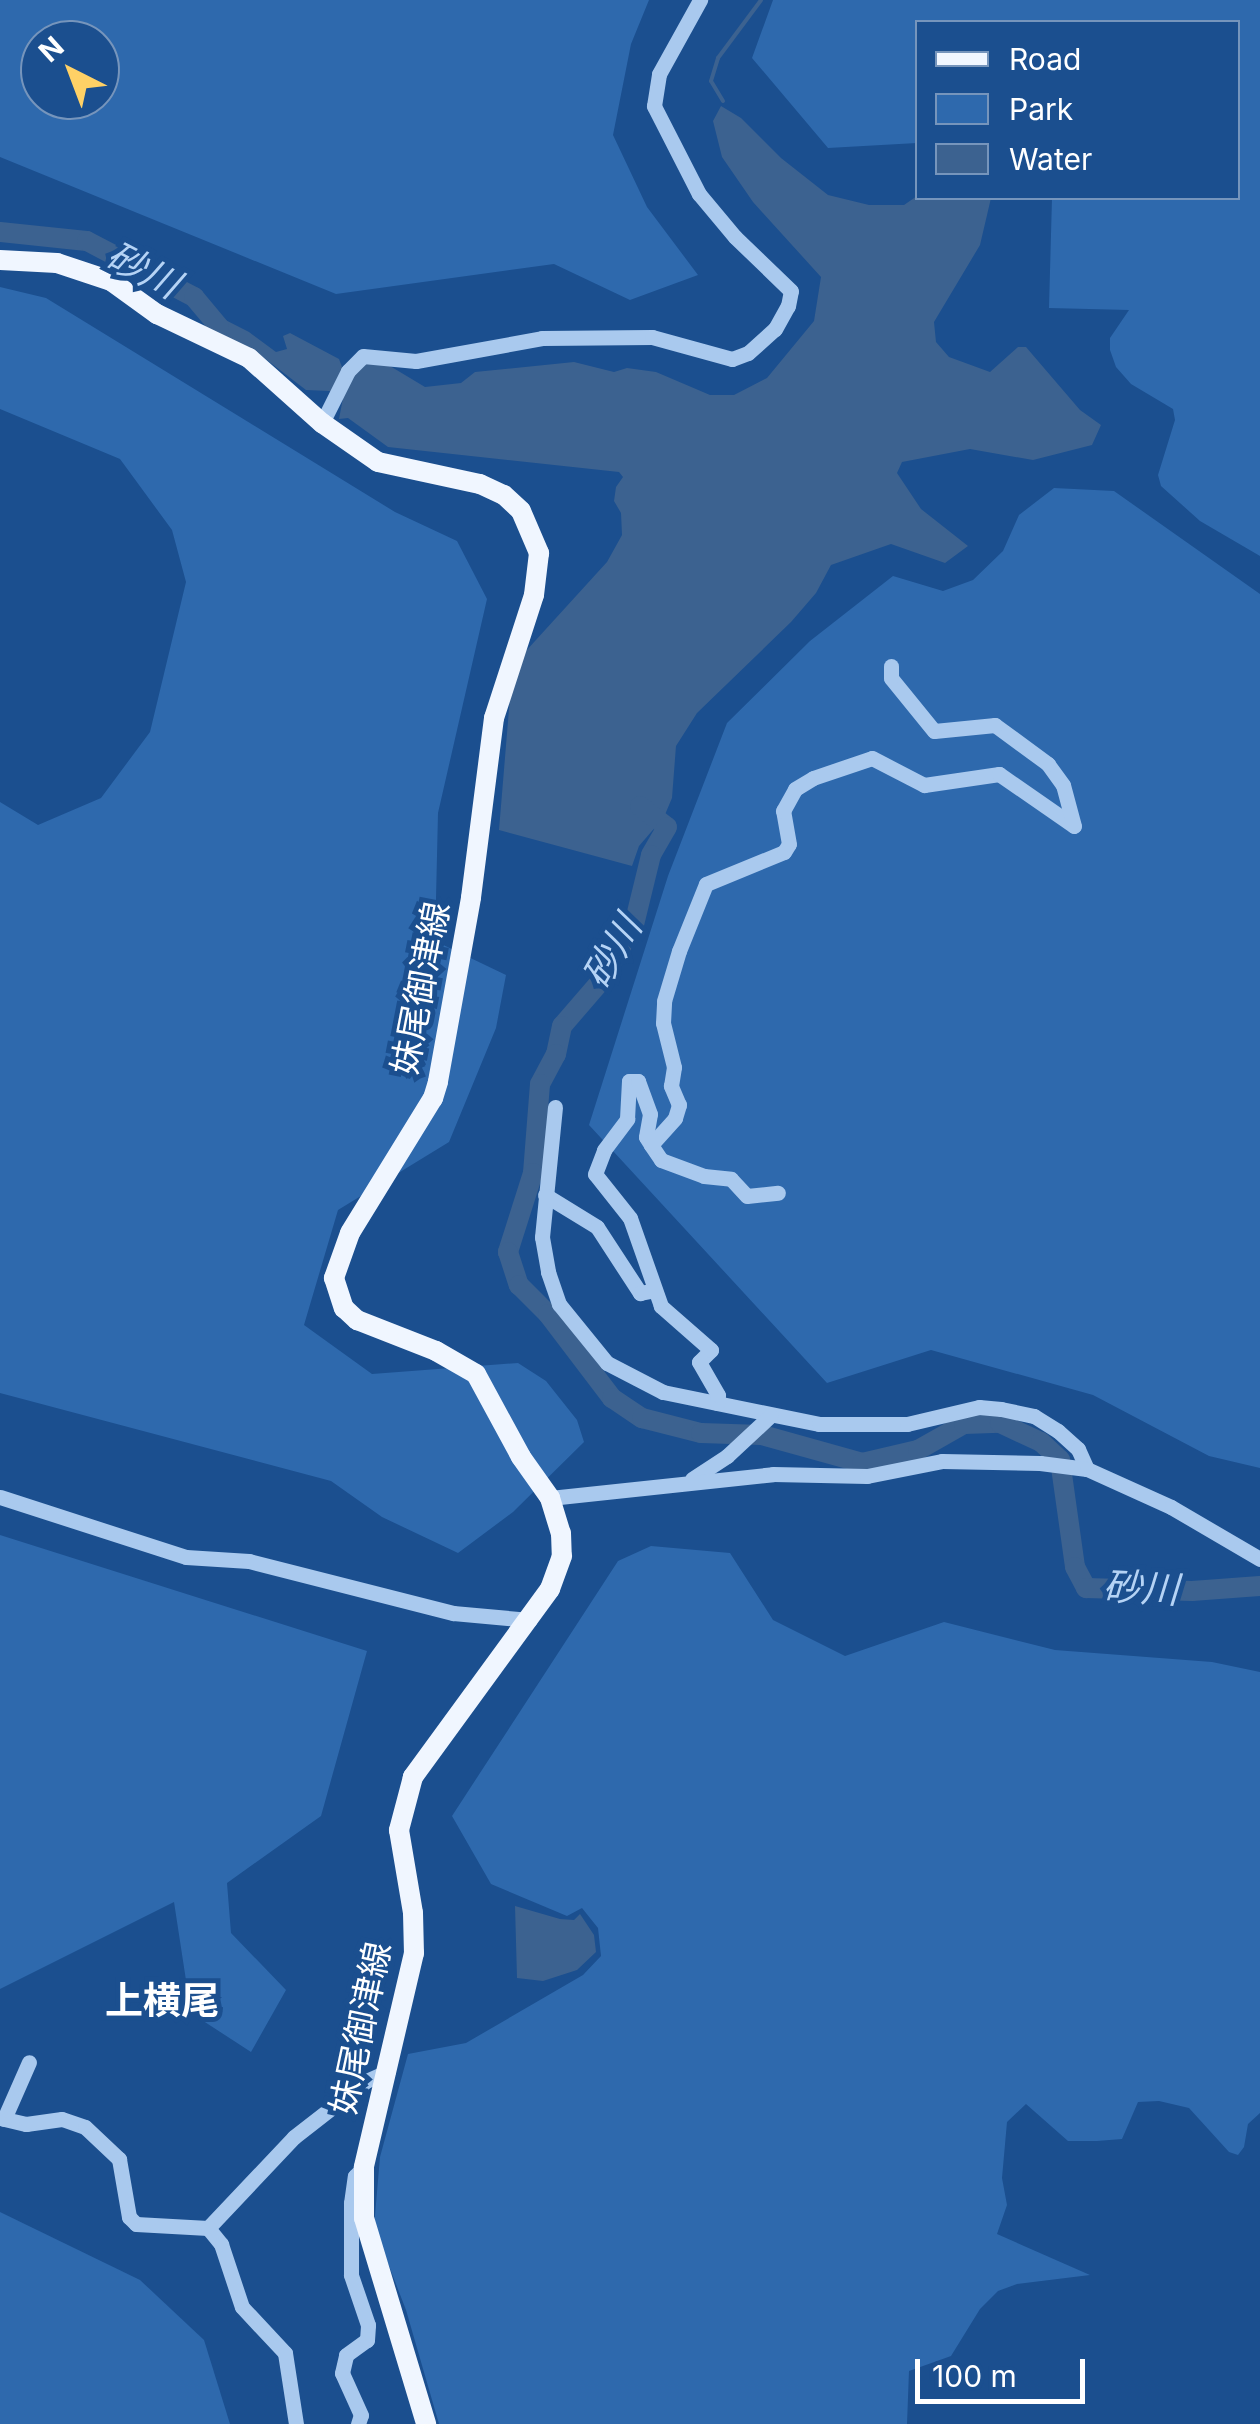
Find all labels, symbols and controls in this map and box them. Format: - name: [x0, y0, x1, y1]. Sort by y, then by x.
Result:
- north arrow: [20, 20, 120, 120]
- legend: [915, 20, 1240, 200]
- text: N: [32, 29, 71, 69]
- text: Road: [1009, 41, 1081, 77]
- text: Park: [1009, 91, 1073, 127]
- text: Water: [1009, 141, 1092, 177]
- water label: 砂川: [99, 232, 187, 308]
- street label: 妹尾御津線: [383, 898, 457, 1078]
- water label: 砂川: [573, 908, 651, 996]
- water label: 砂川: [1102, 1563, 1180, 1613]
- street label: 妹尾御津線: [321, 1938, 399, 2118]
- district label: 上横尾: [105, 1978, 219, 2024]
- scale bar: [920, 2339, 1090, 2401]
- text: 100 m: [932, 2358, 1017, 2394]

